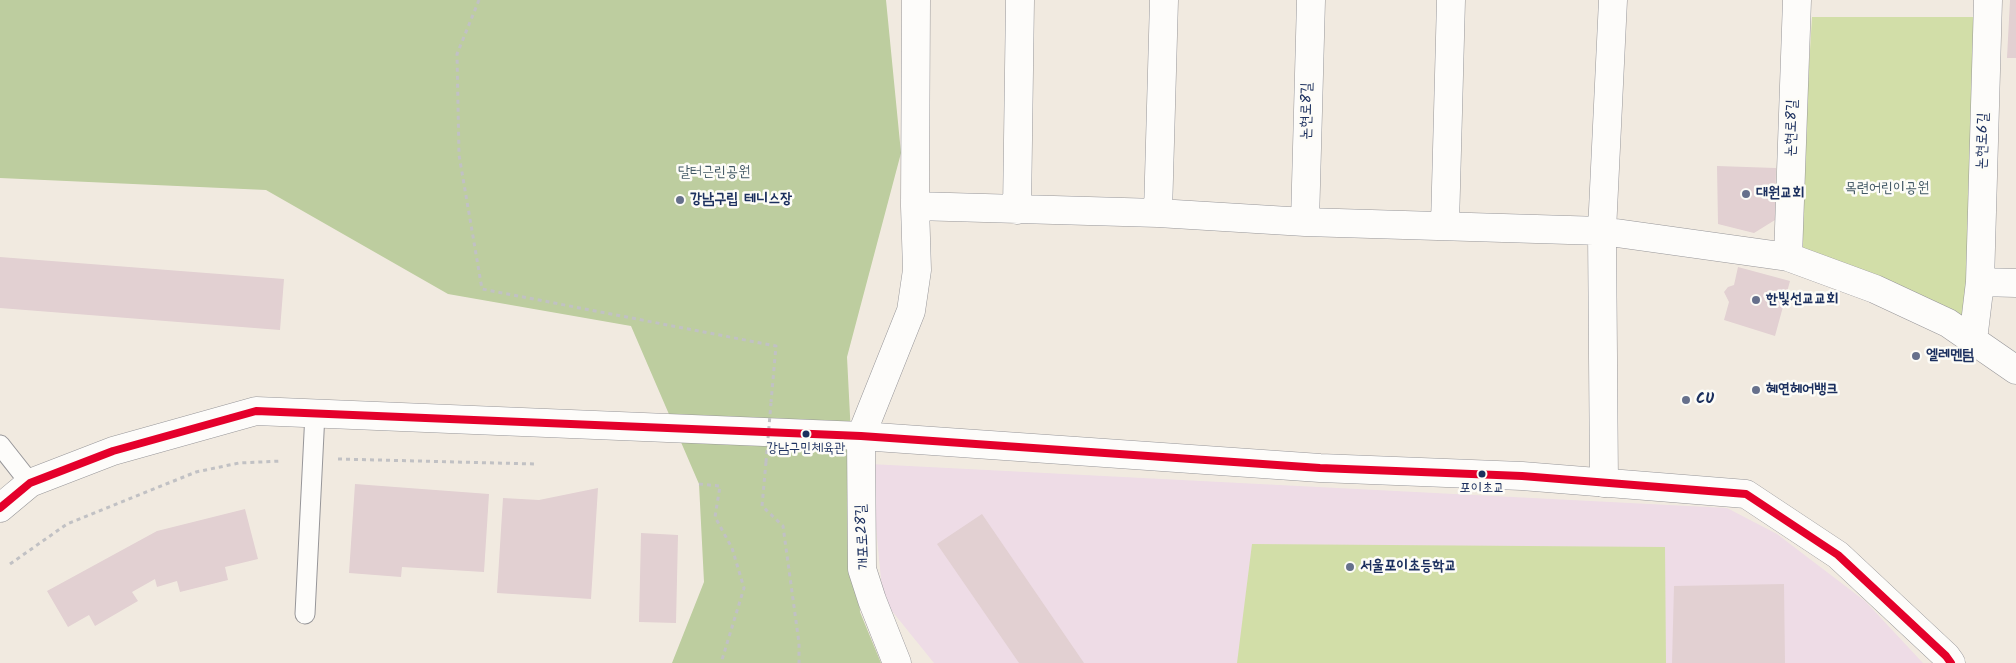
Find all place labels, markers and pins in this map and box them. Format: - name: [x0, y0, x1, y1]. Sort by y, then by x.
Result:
- place label: 대원교회: [1756, 185, 1804, 203]
- marker: 대원교회: [1740, 188, 1752, 200]
- place label: 강남구립 테니스장: [690, 191, 792, 209]
- marker: 강남구립 테니스장: [674, 194, 686, 206]
- place label: 한빛선교교회: [1766, 291, 1838, 309]
- marker: 한빛선교교회: [1750, 294, 1762, 306]
- place label: 엘레멘텀: [1926, 347, 1974, 365]
- marker: 엘레멘텀: [1910, 350, 1922, 362]
- place label: 혜연헤어뱅크: [1766, 381, 1838, 399]
- marker: 혜연헤어뱅크: [1750, 384, 1762, 396]
- place label: CU: [1696, 391, 1714, 409]
- marker: CU: [1680, 394, 1692, 406]
- marker: 강남구민체육관: [801, 429, 811, 439]
- place label: 강남구민체육관: [767, 442, 845, 458]
- marker: 포이초교: [1477, 469, 1487, 479]
- place label: 포이초교: [1459, 482, 1505, 498]
- place label: 서울포이초등학교: [1360, 558, 1457, 576]
- marker: 서울포이초등학교: [1344, 561, 1356, 573]

